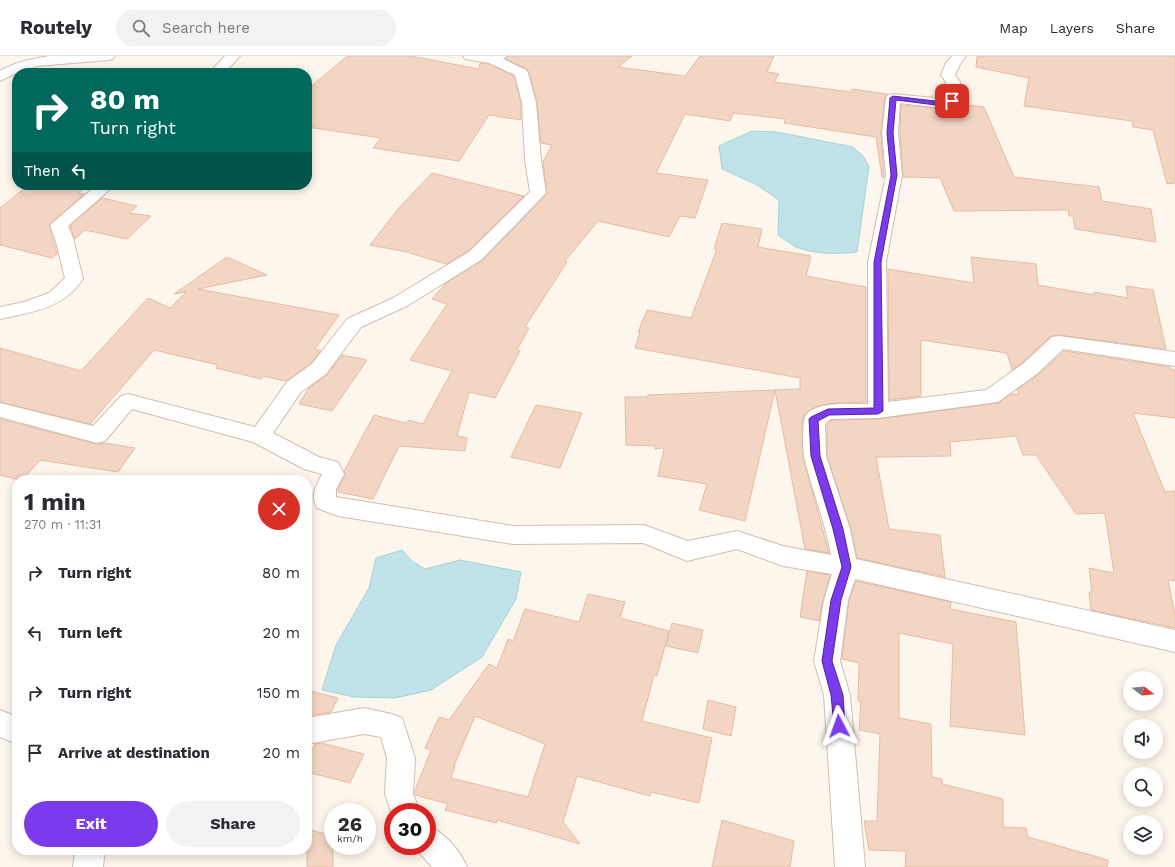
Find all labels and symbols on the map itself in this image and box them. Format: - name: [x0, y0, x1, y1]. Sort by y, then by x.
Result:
- pin: [935, 84, 969, 118]
- north arrow: [1123, 671, 1163, 711]
- position arrow: [818, 705, 860, 747]
- speed limit sign: 30: [384, 803, 436, 855]

